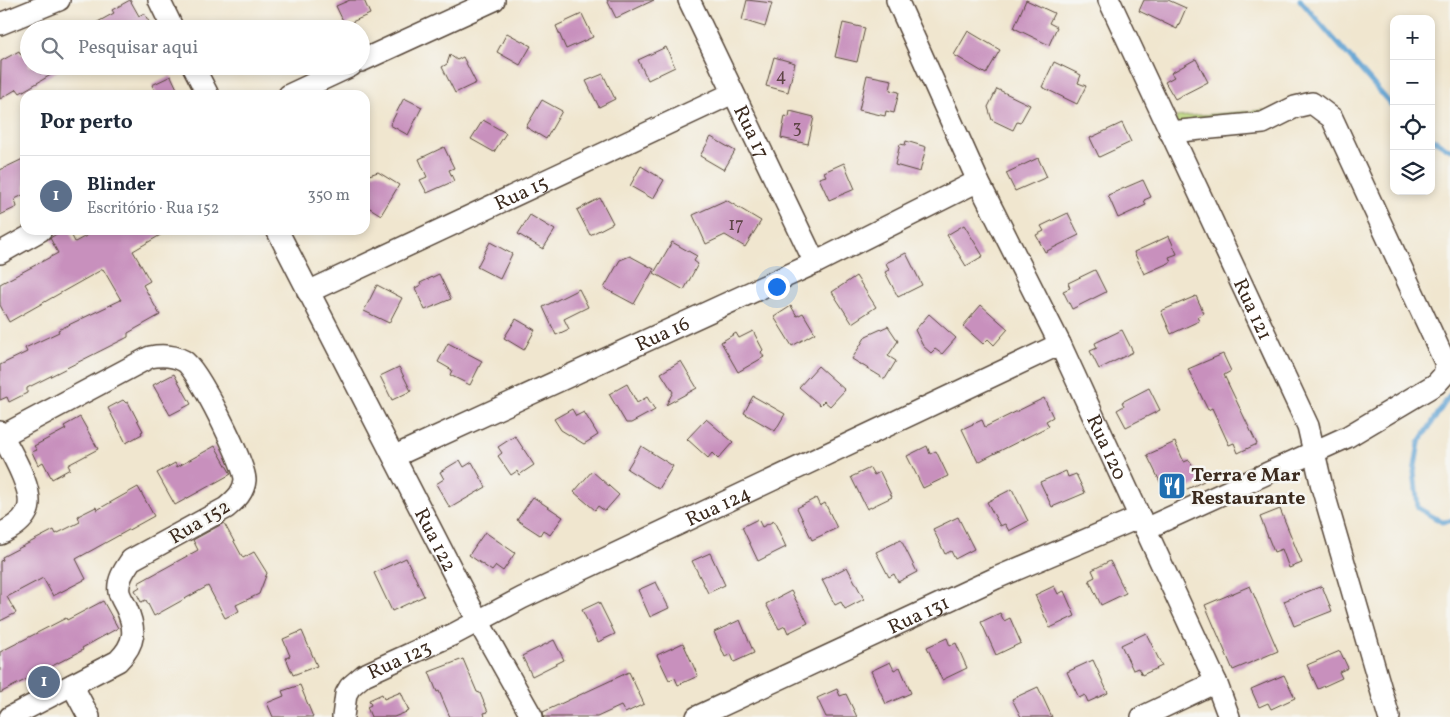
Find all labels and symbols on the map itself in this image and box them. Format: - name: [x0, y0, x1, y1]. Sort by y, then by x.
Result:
- house number: 4: [776, 64, 786, 89]
- street label: Rua 17: [725, 101, 775, 164]
- house number: 3: [792, 116, 802, 141]
- street label: Rua 15: [490, 170, 553, 219]
- house number: 17: [728, 213, 744, 238]
- your location: [764, 274, 790, 300]
- street label: Rua 121: [1225, 274, 1278, 345]
- street label: Rua 16: [631, 310, 695, 360]
- street label: Rua 120: [1078, 410, 1133, 485]
- place label: Terra e Mar Restaurante: [1191, 462, 1306, 513]
- restaurant icon: Terra e Mar Restaurante: [1157, 471, 1187, 501]
- street label: Rua 124: [682, 480, 756, 535]
- street label: Rua 152: [164, 493, 236, 552]
- street label: Rua 122: [406, 504, 462, 577]
- street label: Rua 131: [884, 590, 954, 642]
- street label: Rua 123: [363, 634, 436, 688]
- pin: 1: [28, 663, 60, 701]

